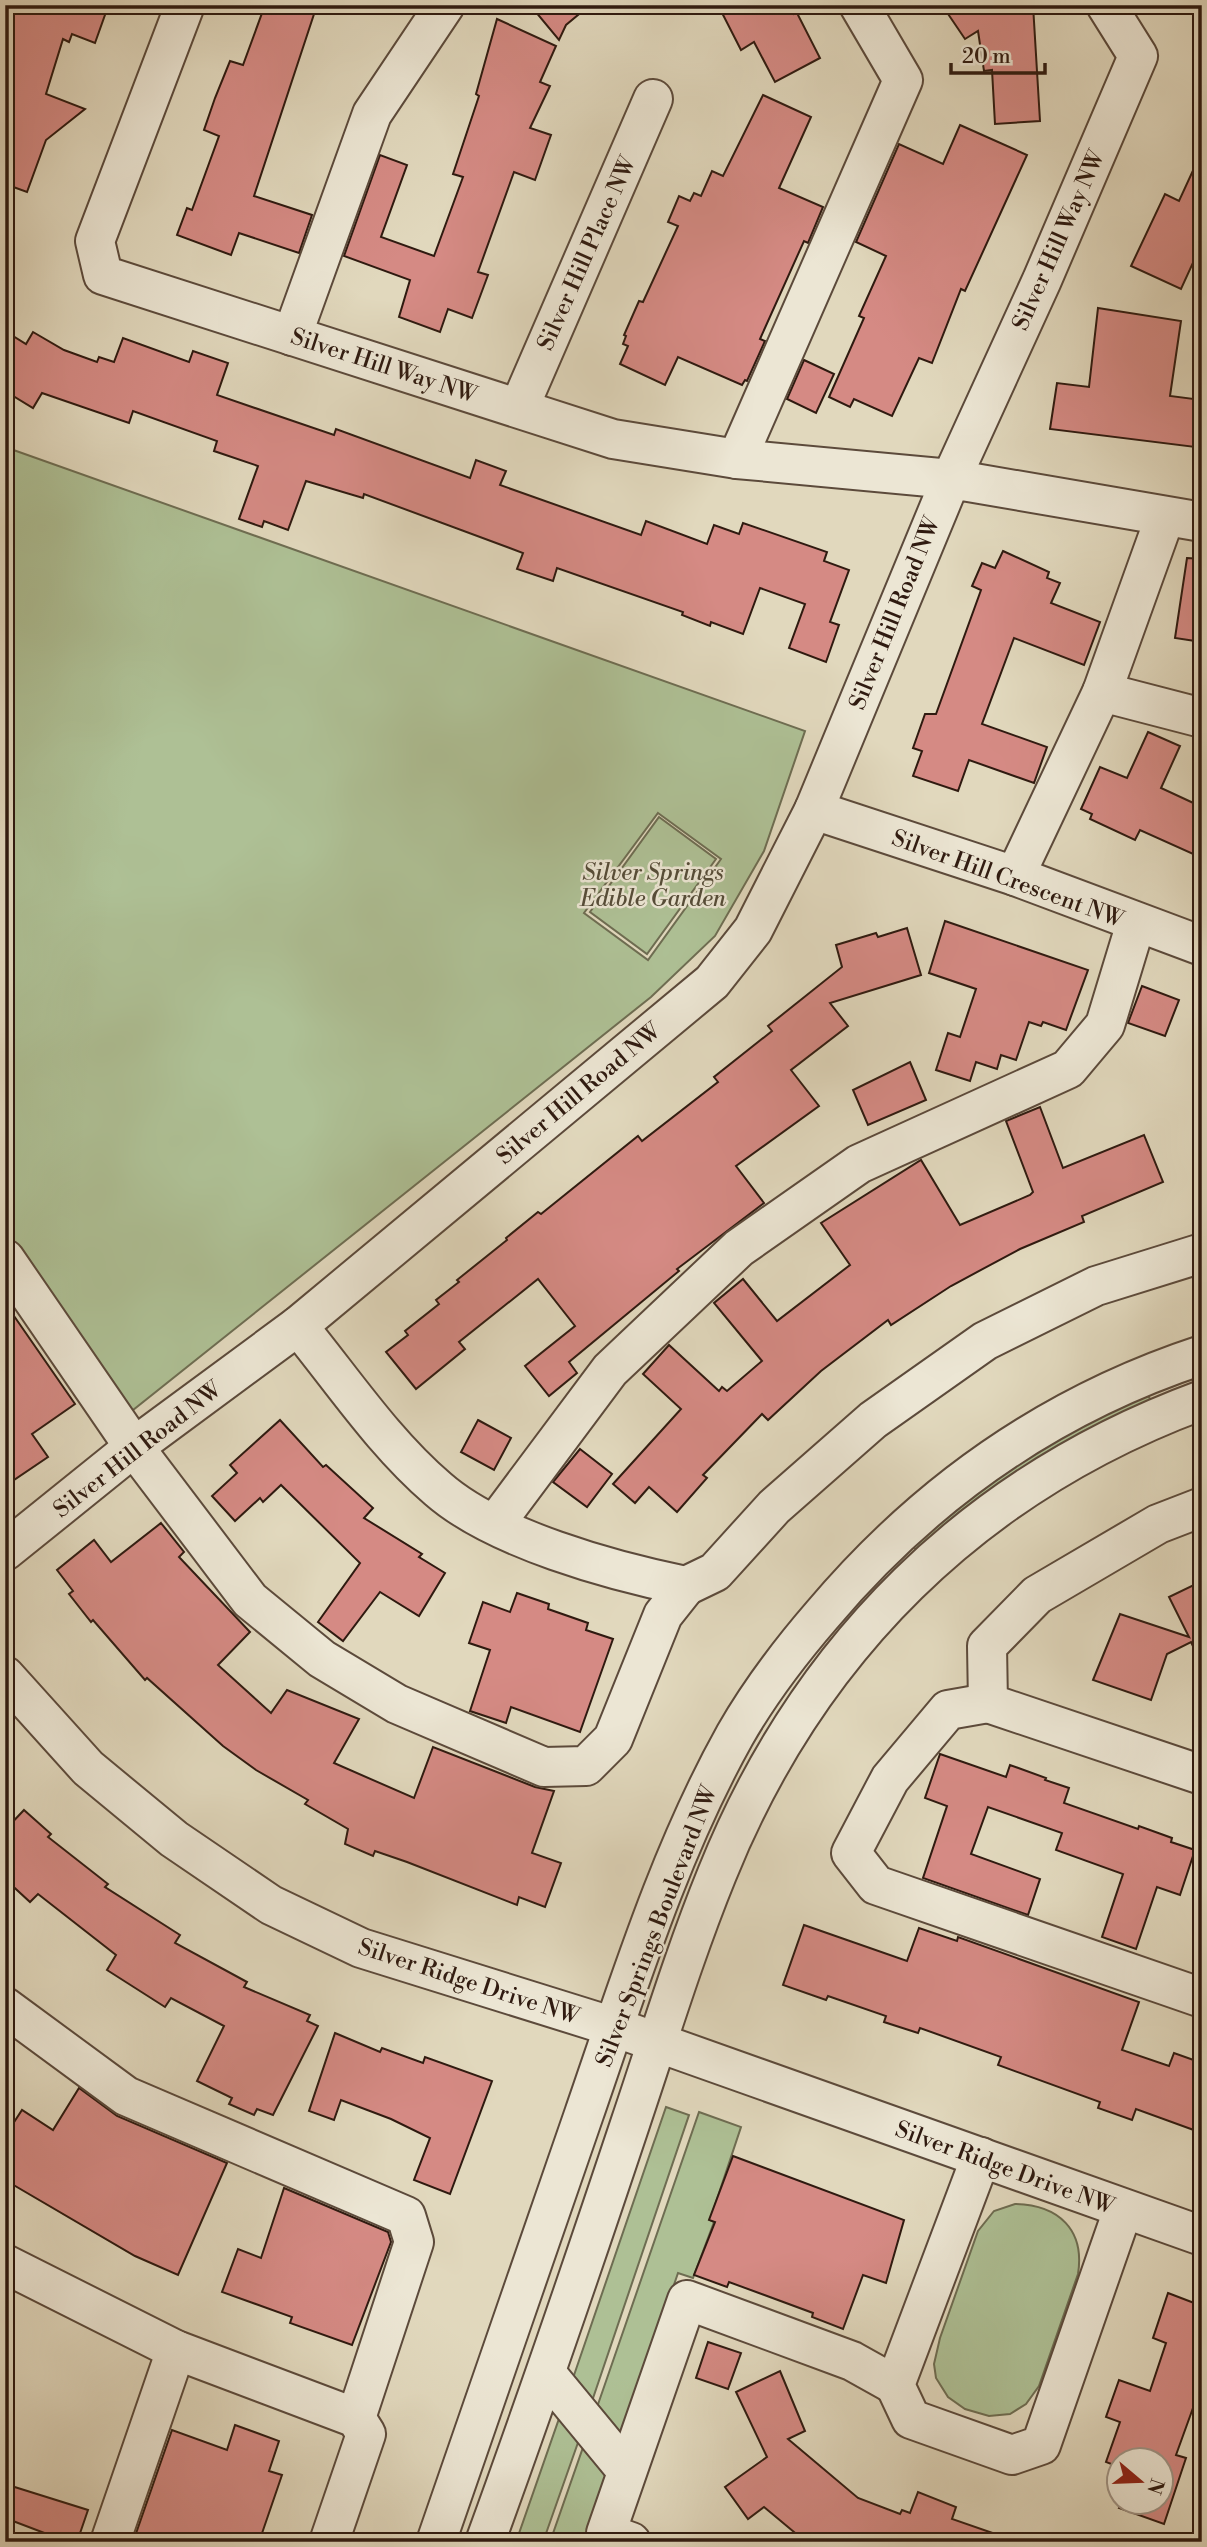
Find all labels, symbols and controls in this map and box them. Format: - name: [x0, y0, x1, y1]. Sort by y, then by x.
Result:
- scale bar: [951, 32, 1046, 76]
- text: 20 m: [962, 44, 1011, 70]
- street label: Silver Hill Way NW: [1007, 145, 1112, 335]
- street label: Silver Hill Place NW: [531, 151, 643, 355]
- street label: Silver Hill Way NW: [287, 323, 481, 410]
- street label: Silver Hill Road NW: [843, 512, 947, 714]
- street label: Silver Hill Crescent NW: [888, 824, 1128, 934]
- park label: Silver Springs Edible Garden: [579, 859, 727, 913]
- street label: Silver Hill Road NW: [491, 1016, 667, 1171]
- street label: Silver Hill Road NW: [48, 1375, 228, 1524]
- street label: Silver Springs Boulevard NW: [590, 1781, 724, 2071]
- street label: Silver Ridge Drive NW: [355, 1933, 584, 2031]
- street label: Silver Ridge Drive NW: [891, 2115, 1119, 2221]
- north arrow: [1106, 2446, 1176, 2516]
- text: N: [1141, 2475, 1169, 2497]

